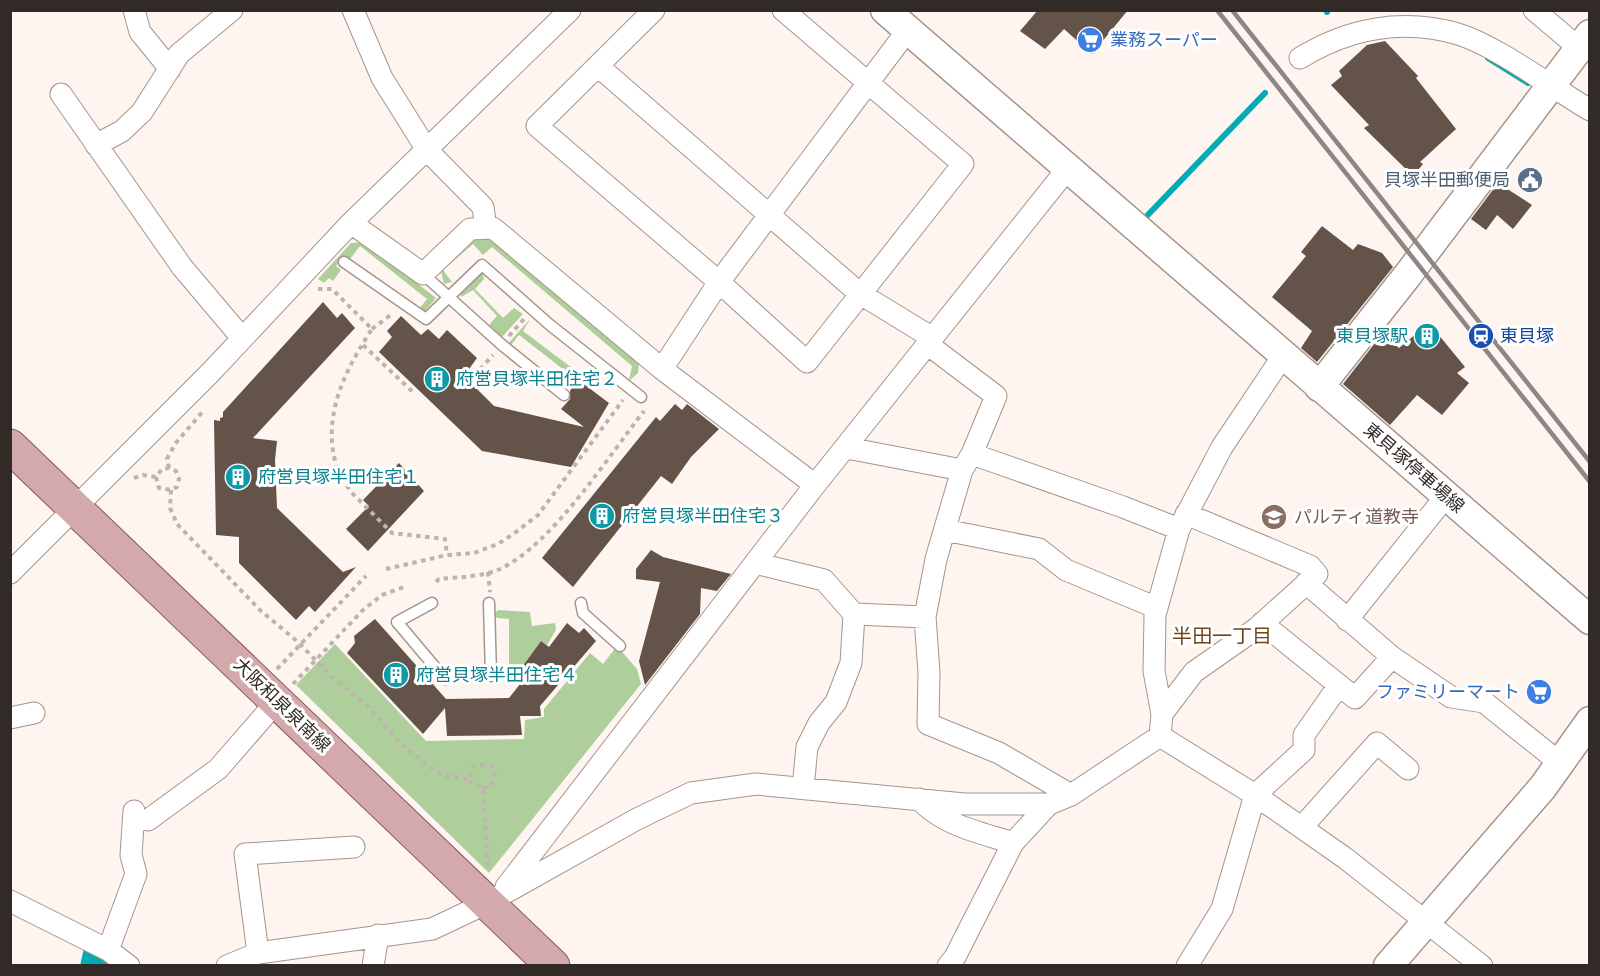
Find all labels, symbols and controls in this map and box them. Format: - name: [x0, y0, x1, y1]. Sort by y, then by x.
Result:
- supermarket icon: 業務スーパー: [1075, 25, 1105, 55]
- place label: 業務スーパー: [1110, 30, 1218, 50]
- public building icon: 貝塚半田郵便局: [1515, 165, 1545, 195]
- place label: 貝塚半田郵便局: [1384, 170, 1510, 190]
- building icon: 東貝塚駅: [1412, 321, 1442, 351]
- station icon: 東貝塚: [1466, 321, 1496, 351]
- place label: 東貝塚駅: [1336, 326, 1408, 346]
- place label: 東貝塚: [1500, 326, 1554, 346]
- building icon: 府営貝塚半田住宅２: [422, 364, 452, 394]
- place label: 府営貝塚半田住宅２: [456, 369, 618, 389]
- street label: 東貝塚停車場線: [1360, 419, 1468, 517]
- building icon: 府営貝塚半田住宅１: [223, 462, 253, 492]
- place label: 府営貝塚半田住宅１: [258, 467, 420, 487]
- building icon: 府営貝塚半田住宅３: [587, 501, 617, 531]
- school or university icon: パルティ道教寺: [1259, 502, 1289, 532]
- place label: 府営貝塚半田住宅３: [622, 506, 784, 526]
- place label: パルティ道教寺: [1294, 507, 1419, 527]
- district label: 半田一丁目: [1172, 625, 1272, 647]
- street label: 大阪和泉泉南線: [230, 654, 334, 756]
- building icon: 府営貝塚半田住宅４: [381, 660, 411, 690]
- place label: 府営貝塚半田住宅４: [416, 665, 578, 685]
- supermarket icon: ファミリーマート: [1524, 677, 1554, 707]
- place label: ファミリーマート: [1376, 682, 1520, 702]

